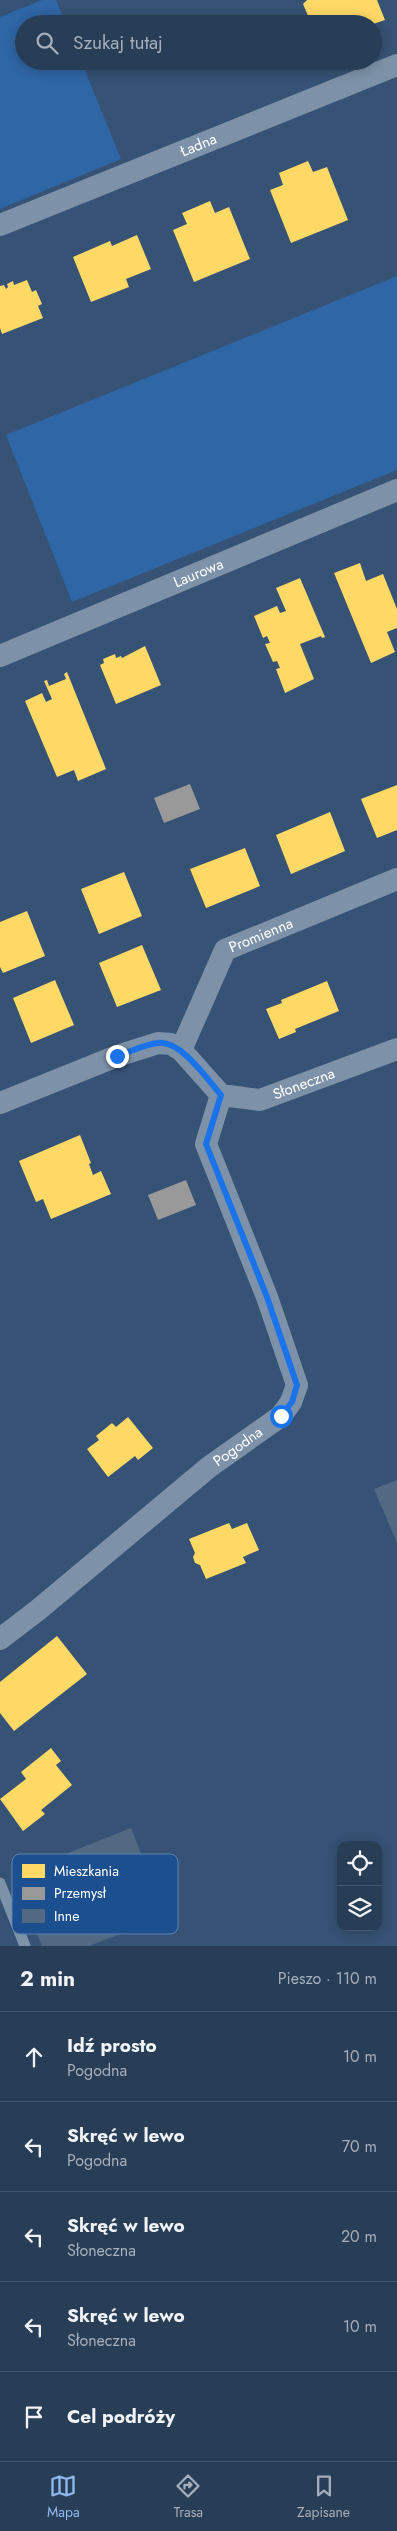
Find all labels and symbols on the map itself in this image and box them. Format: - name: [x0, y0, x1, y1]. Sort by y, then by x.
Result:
- street label: Ładna: [176, 128, 220, 163]
- street label: Laurowa: [170, 553, 227, 593]
- street label: Promienna: [225, 912, 296, 958]
- route end: [106, 1045, 129, 1068]
- street label: Słoneczna: [270, 1062, 338, 1105]
- route start: [270, 1405, 293, 1428]
- street label: Pogodna: [208, 1421, 267, 1472]
- legend: [12, 1854, 178, 1934]
- text: Mieszkania: [54, 1861, 119, 1881]
- text: Przemysł: [54, 1883, 107, 1903]
- text: Inne: [54, 1906, 79, 1926]

